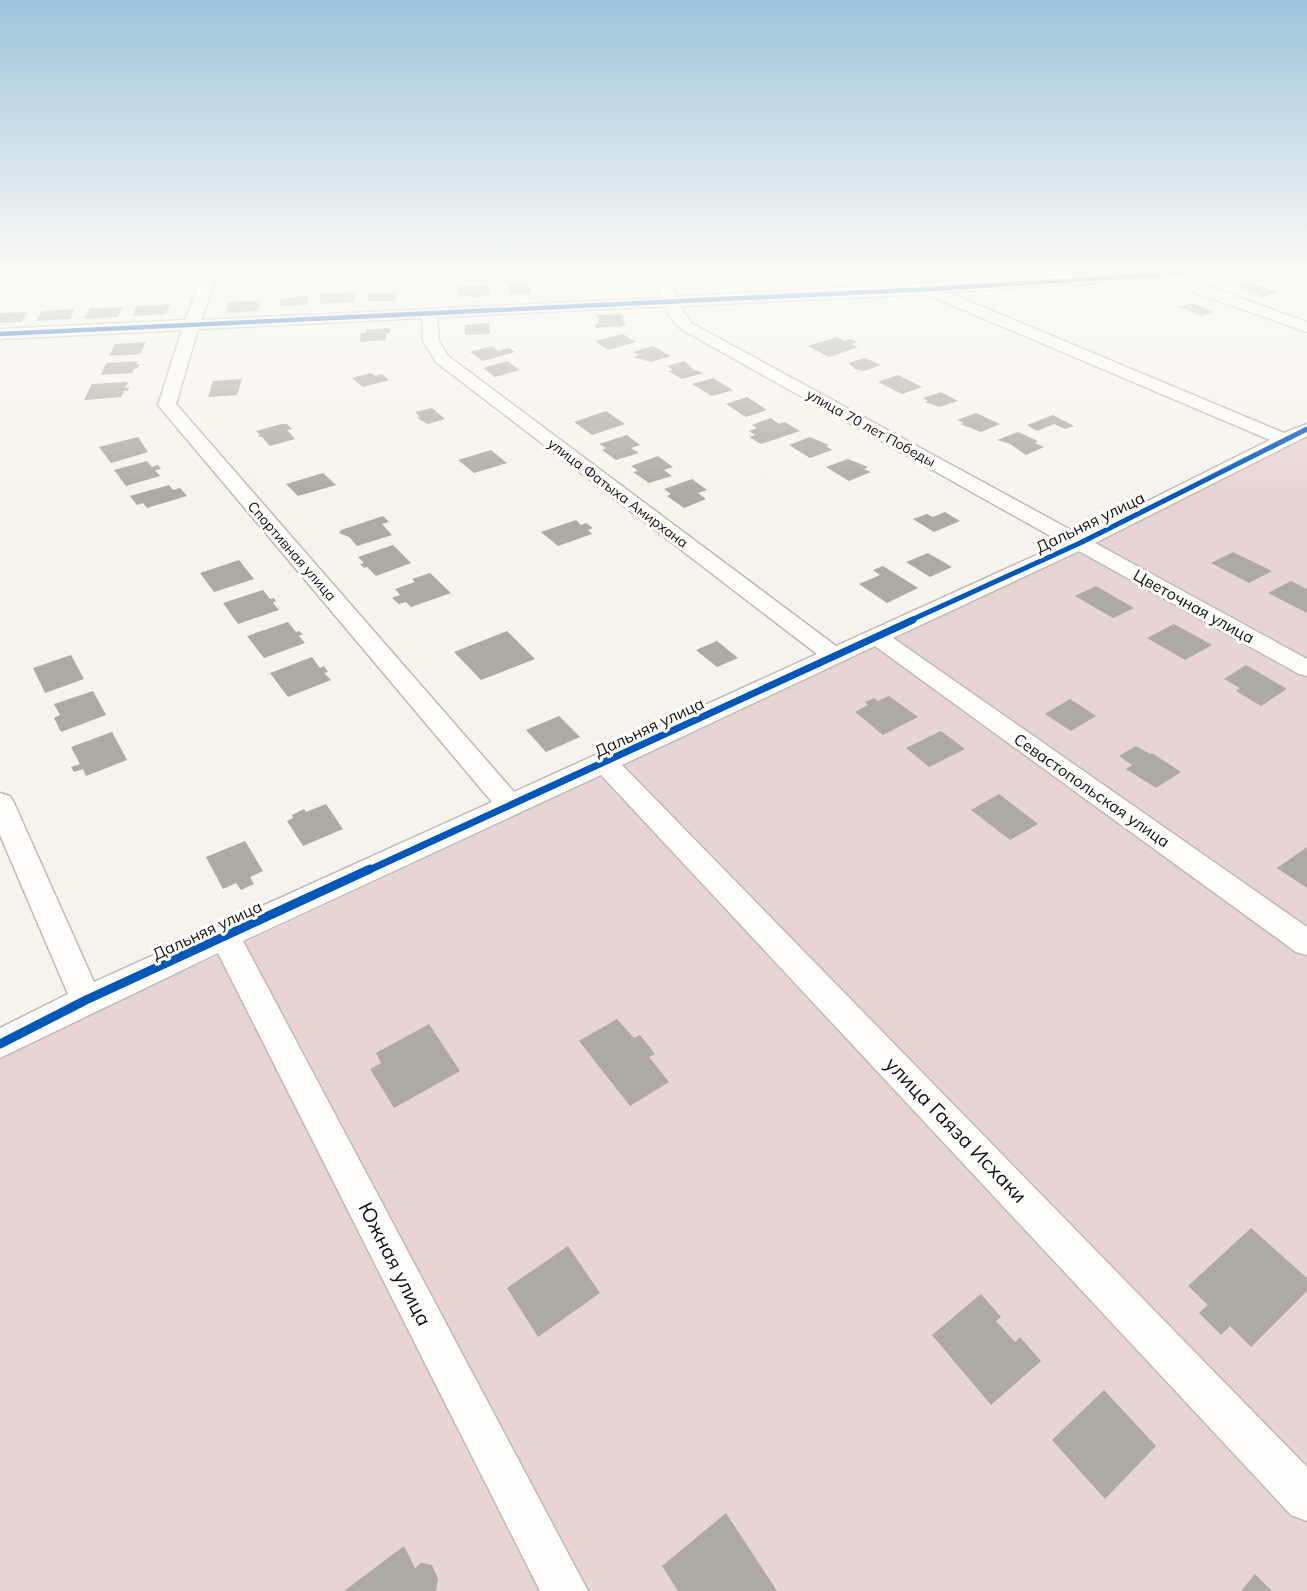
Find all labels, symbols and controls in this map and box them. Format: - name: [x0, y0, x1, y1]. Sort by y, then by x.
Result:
- street label: улица 70 лет Победы: [803, 385, 939, 471]
- street label: улица Фатыха Амирхана: [544, 434, 692, 552]
- street label: Дальняя улица: [1032, 487, 1148, 557]
- street label: Спортивная улица: [244, 497, 340, 605]
- street label: Цветочная улица: [1130, 564, 1258, 648]
- street label: Дальняя улица: [591, 693, 707, 761]
- street label: Севастопольская улица: [1010, 729, 1174, 851]
- street label: Дальняя улица: [149, 896, 265, 964]
- street label: улица Гаяза Исхаки: [880, 1051, 1033, 1208]
- street label: Южная улица: [354, 1198, 437, 1330]

